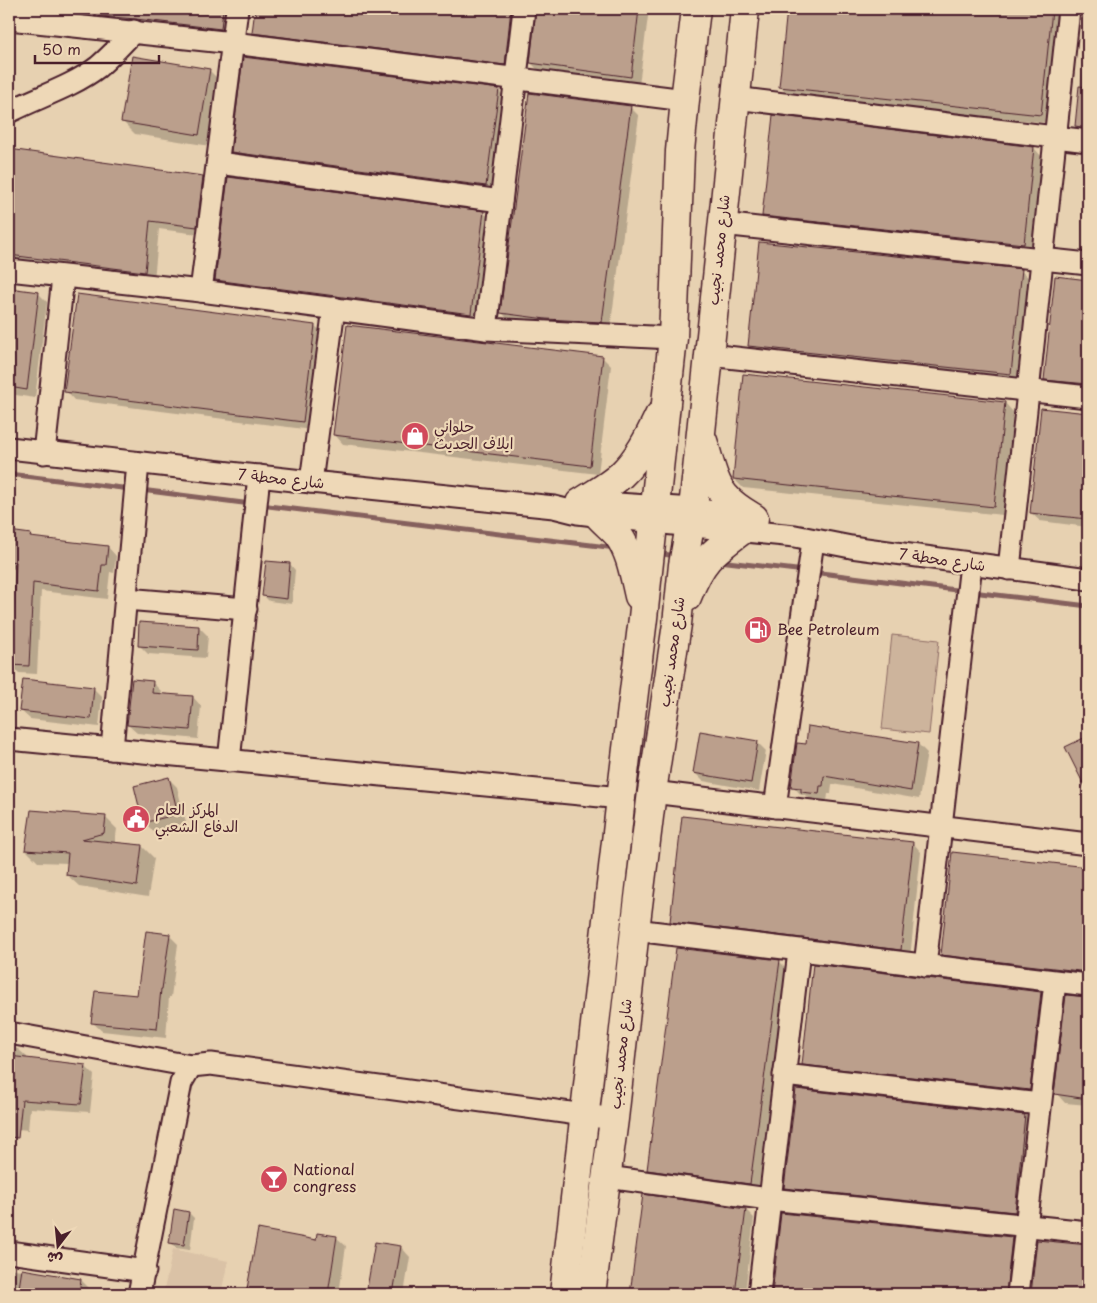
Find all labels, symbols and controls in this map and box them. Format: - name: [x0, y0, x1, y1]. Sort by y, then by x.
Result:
- scale bar: [35, 32, 159, 64]
- text: 50 m: [42, 37, 81, 60]
- street label: شارع محمد نجيب: [700, 193, 735, 306]
- place label: حلواني ايلاف الحديث: [434, 414, 513, 454]
- shop icon: حلواني ايلاف الحديث: [400, 421, 430, 451]
- street label: شارع محطة 7: [237, 462, 326, 493]
- street label: شارع محطة 7: [898, 541, 987, 576]
- street label: شارع محمد نجيب: [651, 595, 690, 709]
- fuel station icon: Bee Petroleum: [743, 615, 773, 645]
- place label: Bee Petroleum: [777, 617, 880, 640]
- place label: المركز العام الدفاع الشعبي: [155, 797, 238, 840]
- public building icon: المركز العام الدفاع الشعبي: [121, 804, 151, 834]
- street label: شارع محمد نجيب: [602, 997, 637, 1110]
- place label: National congress: [293, 1157, 356, 1197]
- bar icon: National congress: [259, 1164, 289, 1194]
- north arrow: [32, 1220, 82, 1270]
- text: ش: [44, 1247, 65, 1271]

